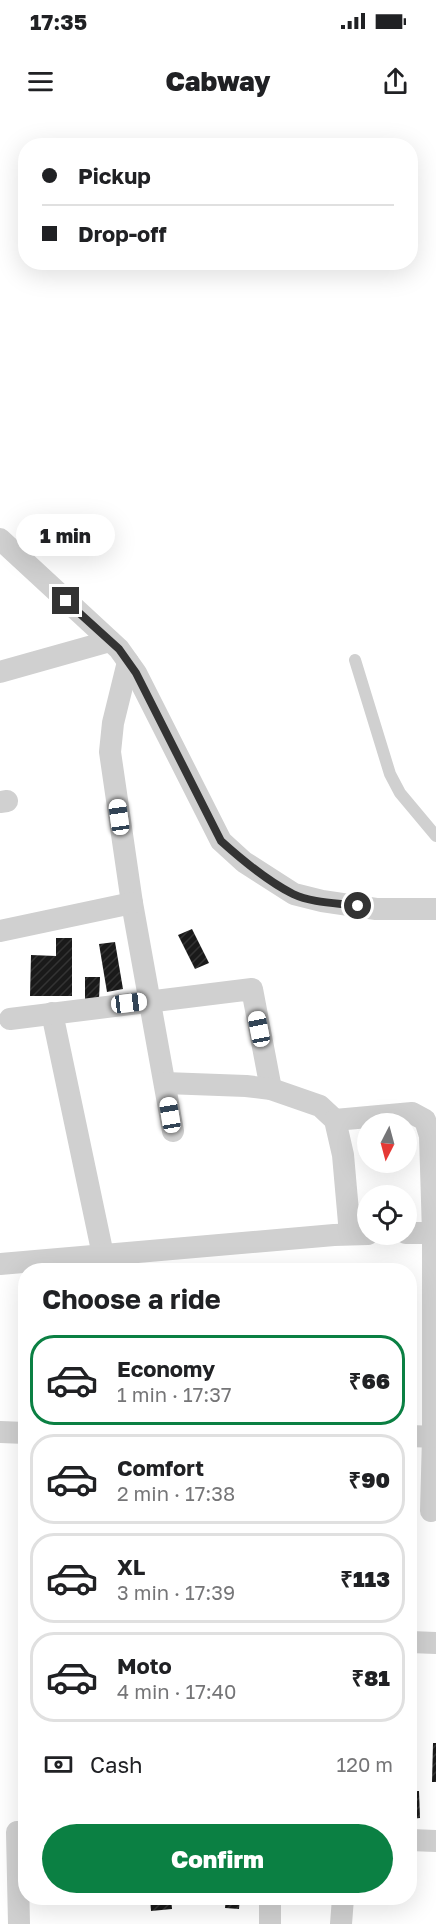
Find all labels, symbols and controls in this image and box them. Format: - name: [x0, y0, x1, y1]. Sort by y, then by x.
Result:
- text: 17:35: [30, 8, 87, 35]
- icon: menu: [24, 65, 57, 98]
- text: Cabway: [165, 65, 271, 97]
- icon: share: [379, 65, 412, 98]
- text: Pickup: [78, 162, 151, 189]
- text: Drop-off: [78, 220, 167, 247]
- callout: 1 min: [16, 514, 116, 556]
- text: 1 min: [40, 523, 91, 547]
- route end: [52, 587, 79, 614]
- car: [108, 798, 130, 836]
- route start: [344, 892, 371, 919]
- car: [110, 992, 148, 1014]
- car: [247, 1010, 271, 1048]
- car: [158, 1096, 182, 1134]
- north arrow: [357, 1113, 417, 1173]
- map controls: [357, 1113, 417, 1245]
- button: locate: [357, 1185, 417, 1245]
- text: Choose a ride: [42, 1283, 221, 1315]
- icon: car: [45, 1353, 99, 1407]
- text: Economy: [117, 1355, 215, 1382]
- text: ₹66: [349, 1367, 390, 1394]
- text: 1 min · 17:37: [117, 1382, 232, 1406]
- icon: car: [45, 1452, 99, 1506]
- text: Comfort: [117, 1454, 204, 1481]
- text: ₹90: [349, 1466, 390, 1493]
- text: 2 min · 17:38: [117, 1481, 235, 1505]
- icon: car: [45, 1551, 99, 1605]
- text: XL: [117, 1553, 145, 1580]
- text: ₹113: [340, 1565, 390, 1592]
- text: 3 min · 17:39: [117, 1580, 235, 1604]
- icon: car: [45, 1650, 99, 1704]
- text: Moto: [117, 1652, 172, 1679]
- text: ₹81: [351, 1664, 390, 1691]
- text: 4 min · 17:40: [117, 1679, 236, 1703]
- icon: cash: [42, 1748, 75, 1781]
- text: Cash: [90, 1751, 143, 1778]
- text: 120 m: [337, 1752, 393, 1776]
- button: Confirm: [42, 1824, 393, 1893]

